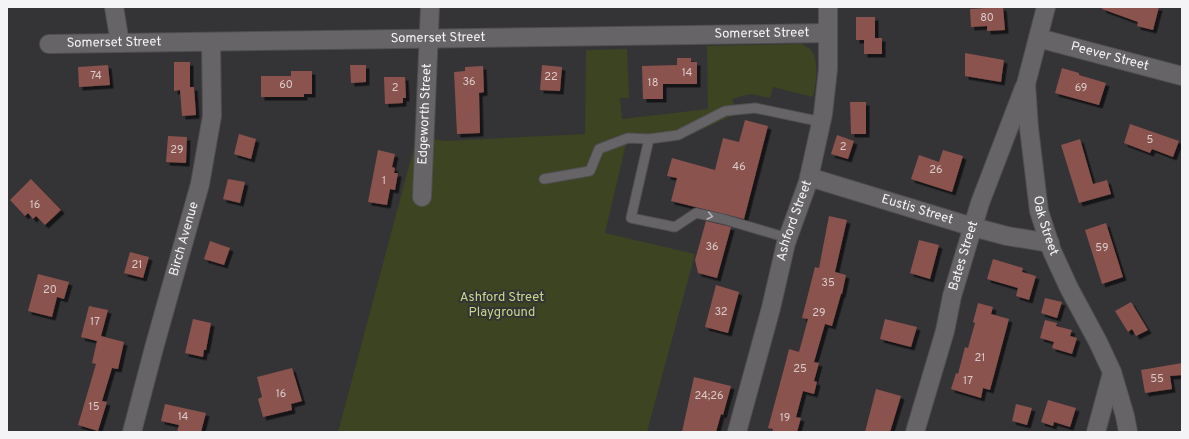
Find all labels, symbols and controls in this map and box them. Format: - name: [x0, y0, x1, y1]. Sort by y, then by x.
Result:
- house number: 80: [980, 11, 994, 25]
- street label: Somerset Street: [714, 25, 809, 43]
- street label: Somerset Street: [390, 30, 486, 47]
- street label: Somerset Street: [67, 34, 162, 52]
- street label: Peever Street: [1069, 39, 1150, 75]
- street label: Edgeworth Street: [415, 63, 436, 165]
- house number: 14: [682, 66, 693, 80]
- house number: 74: [90, 69, 102, 83]
- house number: 22: [544, 70, 558, 84]
- house number: 36: [462, 75, 476, 89]
- house number: 18: [648, 76, 658, 90]
- house number: 60: [279, 78, 293, 92]
- house number: 2: [392, 81, 398, 95]
- house number: 69: [1075, 81, 1087, 95]
- house number: 5: [1147, 133, 1154, 147]
- house number: 2: [840, 140, 846, 154]
- house number: 29: [170, 143, 184, 157]
- house number: 46: [732, 160, 746, 174]
- house number: 26: [929, 163, 943, 177]
- house number: 1: [382, 174, 386, 188]
- street label: Ashford Street: [774, 178, 816, 263]
- street label: Eustis Street: [879, 191, 955, 228]
- street label: Oak Street: [1029, 195, 1061, 259]
- house number: 16: [30, 198, 40, 212]
- street label: Birch Avenue: [167, 200, 203, 278]
- one-way arrow: [707, 212, 713, 220]
- street label: Bates Street: [946, 219, 982, 293]
- house number: 36: [705, 240, 719, 254]
- house number: 59: [1095, 241, 1109, 255]
- house number: 21: [132, 258, 142, 272]
- house number: 35: [821, 276, 835, 290]
- house number: 20: [43, 283, 57, 297]
- park label: Ashford Street Playground: [460, 290, 544, 321]
- house number: 32: [714, 305, 728, 319]
- house number: 29: [812, 306, 826, 320]
- house number: 17: [90, 315, 100, 329]
- house number: 21: [975, 351, 985, 365]
- house number: 25: [793, 362, 807, 376]
- house number: 55: [1150, 372, 1164, 386]
- house number: 17: [963, 374, 973, 388]
- house number: 16: [276, 387, 286, 401]
- house number: 24;26: [694, 389, 724, 403]
- house number: 15: [89, 400, 100, 414]
- house number: 14: [178, 410, 189, 424]
- house number: 19: [780, 411, 790, 425]

